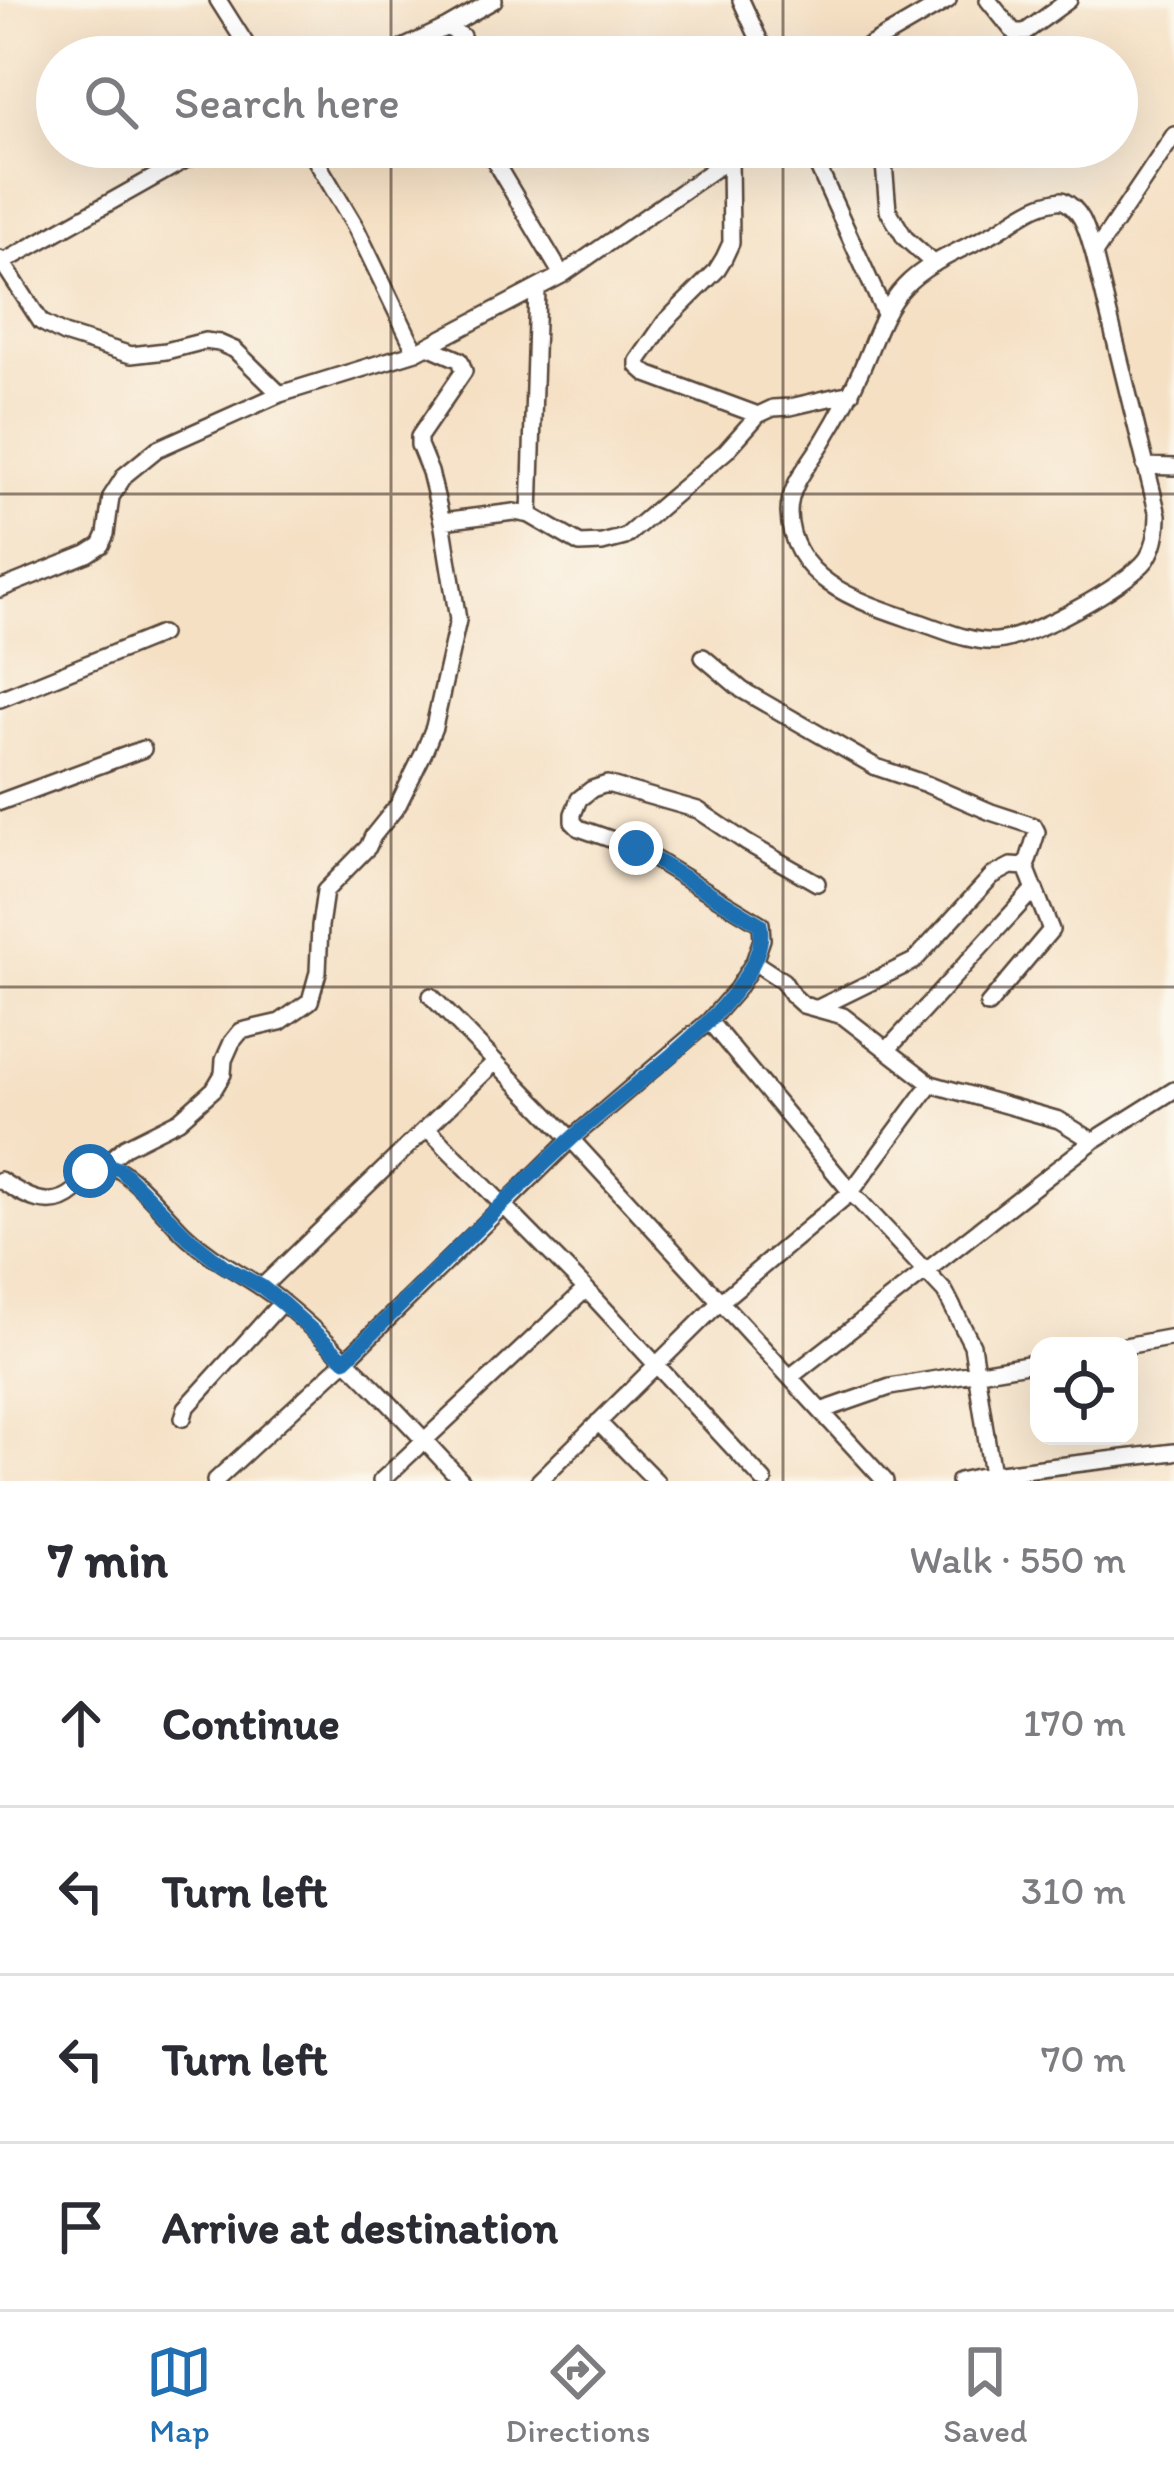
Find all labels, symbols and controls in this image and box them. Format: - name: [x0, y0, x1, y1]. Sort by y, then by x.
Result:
- search box: [36, 36, 1138, 168]
- icon: search: [78, 69, 144, 135]
- text: Search here: [174, 75, 400, 129]
- route end: [609, 821, 663, 875]
- route start: [63, 1144, 117, 1198]
- map controls: [1030, 1337, 1138, 1445]
- button: locate: [1030, 1337, 1138, 1445]
- text: 7 min: [48, 1529, 168, 1590]
- text: Walk · 550 m: [909, 1536, 1126, 1583]
- icon: ahead: [48, 1690, 114, 1756]
- text: Continue: [162, 1696, 340, 1750]
- text: 170 m: [1023, 1699, 1126, 1746]
- icon: left: [48, 1858, 114, 1924]
- text: Turn left: [162, 1864, 328, 1918]
- text: 310 m: [1021, 1867, 1126, 1914]
- icon: left: [48, 2026, 114, 2092]
- text: Turn left: [162, 2032, 328, 2086]
- text: 70 m: [1041, 2035, 1126, 2082]
- icon: arrive: [48, 2194, 114, 2260]
- text: Arrive at destination: [162, 2200, 558, 2254]
- tab: Map: [146, 2339, 212, 2450]
- tab: Directions: [505, 2339, 650, 2450]
- tab: Saved: [943, 2339, 1028, 2450]

